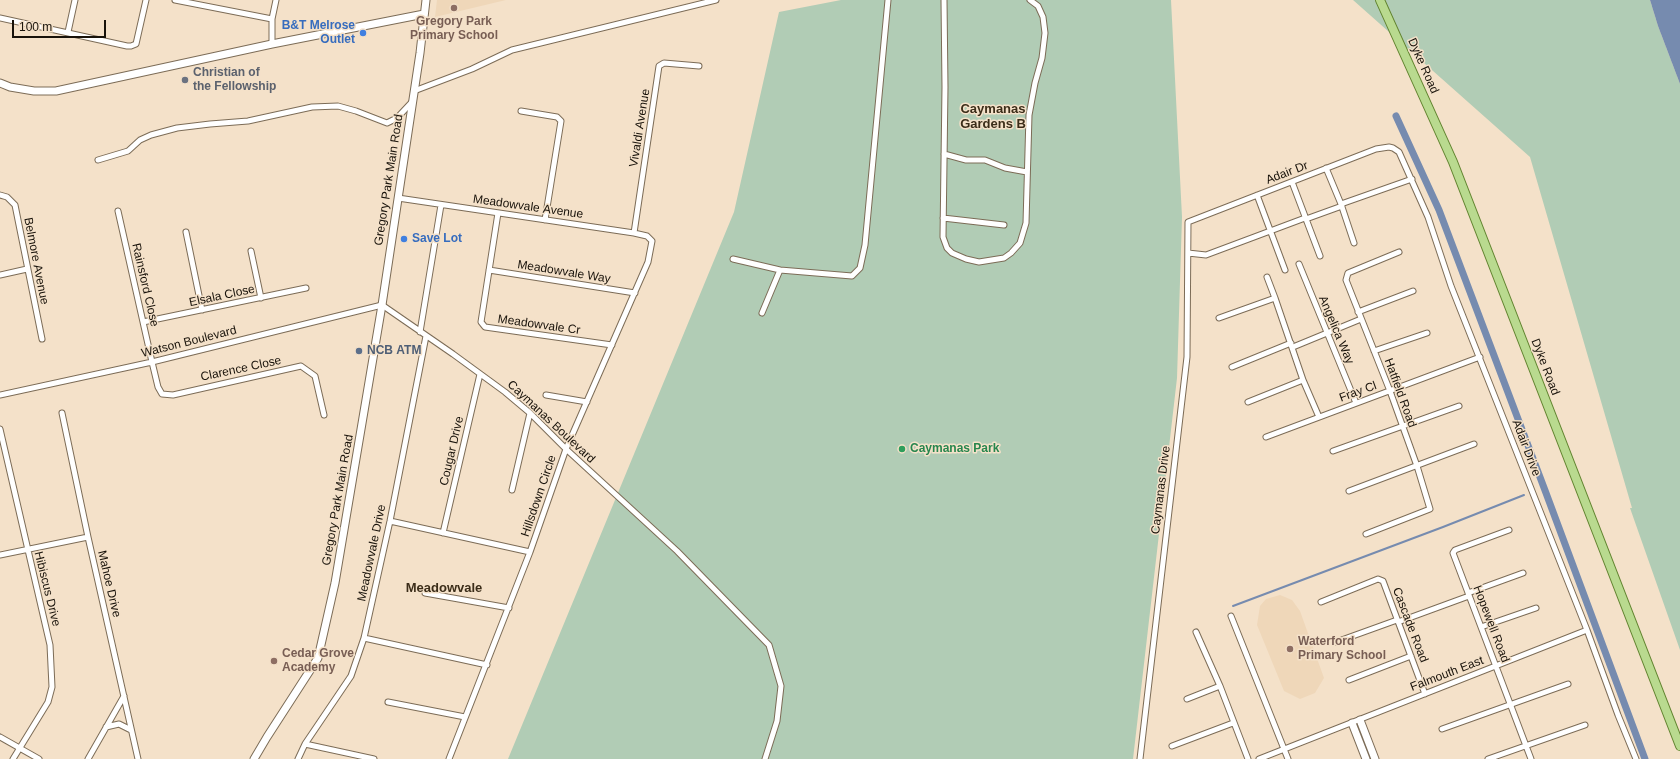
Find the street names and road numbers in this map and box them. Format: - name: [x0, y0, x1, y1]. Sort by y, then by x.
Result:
- street label: Dyke Road: [1404, 36, 1442, 96]
- street label: Vivaldi Avenue: [627, 88, 653, 168]
- street label: Gregory Park Main Road: [372, 113, 406, 247]
- street label: Adair Dr: [1264, 158, 1310, 188]
- street label: Meadowvale Avenue: [472, 192, 584, 222]
- street label: Belmore Avenue: [20, 216, 52, 306]
- street label: Rainsford Close: [128, 242, 162, 328]
- street label: Meadowvale Way: [516, 258, 612, 286]
- street label: Elsala Close: [188, 282, 256, 310]
- street label: Angelica Way: [1315, 294, 1357, 366]
- street label: Meadowvale Cr: [497, 312, 581, 338]
- street label: Watson Boulevard: [140, 323, 238, 361]
- street label: Dyke Road: [1528, 337, 1562, 397]
- street label: Clarence Close: [199, 353, 283, 385]
- street label: Hatfield Road: [1381, 356, 1419, 430]
- street label: Caymanas Boulevard: [504, 378, 598, 466]
- street label: Fray Cl: [1337, 379, 1379, 405]
- street label: Cougar Drive: [437, 415, 467, 487]
- street label: Adair Drive: [1509, 418, 1543, 478]
- street label: Gregory Park Main Road: [319, 433, 357, 567]
- street label: Caymanas Drive: [1148, 445, 1174, 535]
- street label: Hillsdown Circle: [518, 453, 560, 539]
- street label: Meadowvale Drive: [355, 503, 389, 603]
- street label: Mahoe Drive: [94, 549, 124, 619]
- street label: Hibiscus Drive: [31, 550, 63, 628]
- street label: Hopewell Road: [1470, 583, 1512, 665]
- street label: Cascade Road: [1389, 585, 1431, 665]
- street label: Falmouth East: [1408, 653, 1486, 695]

